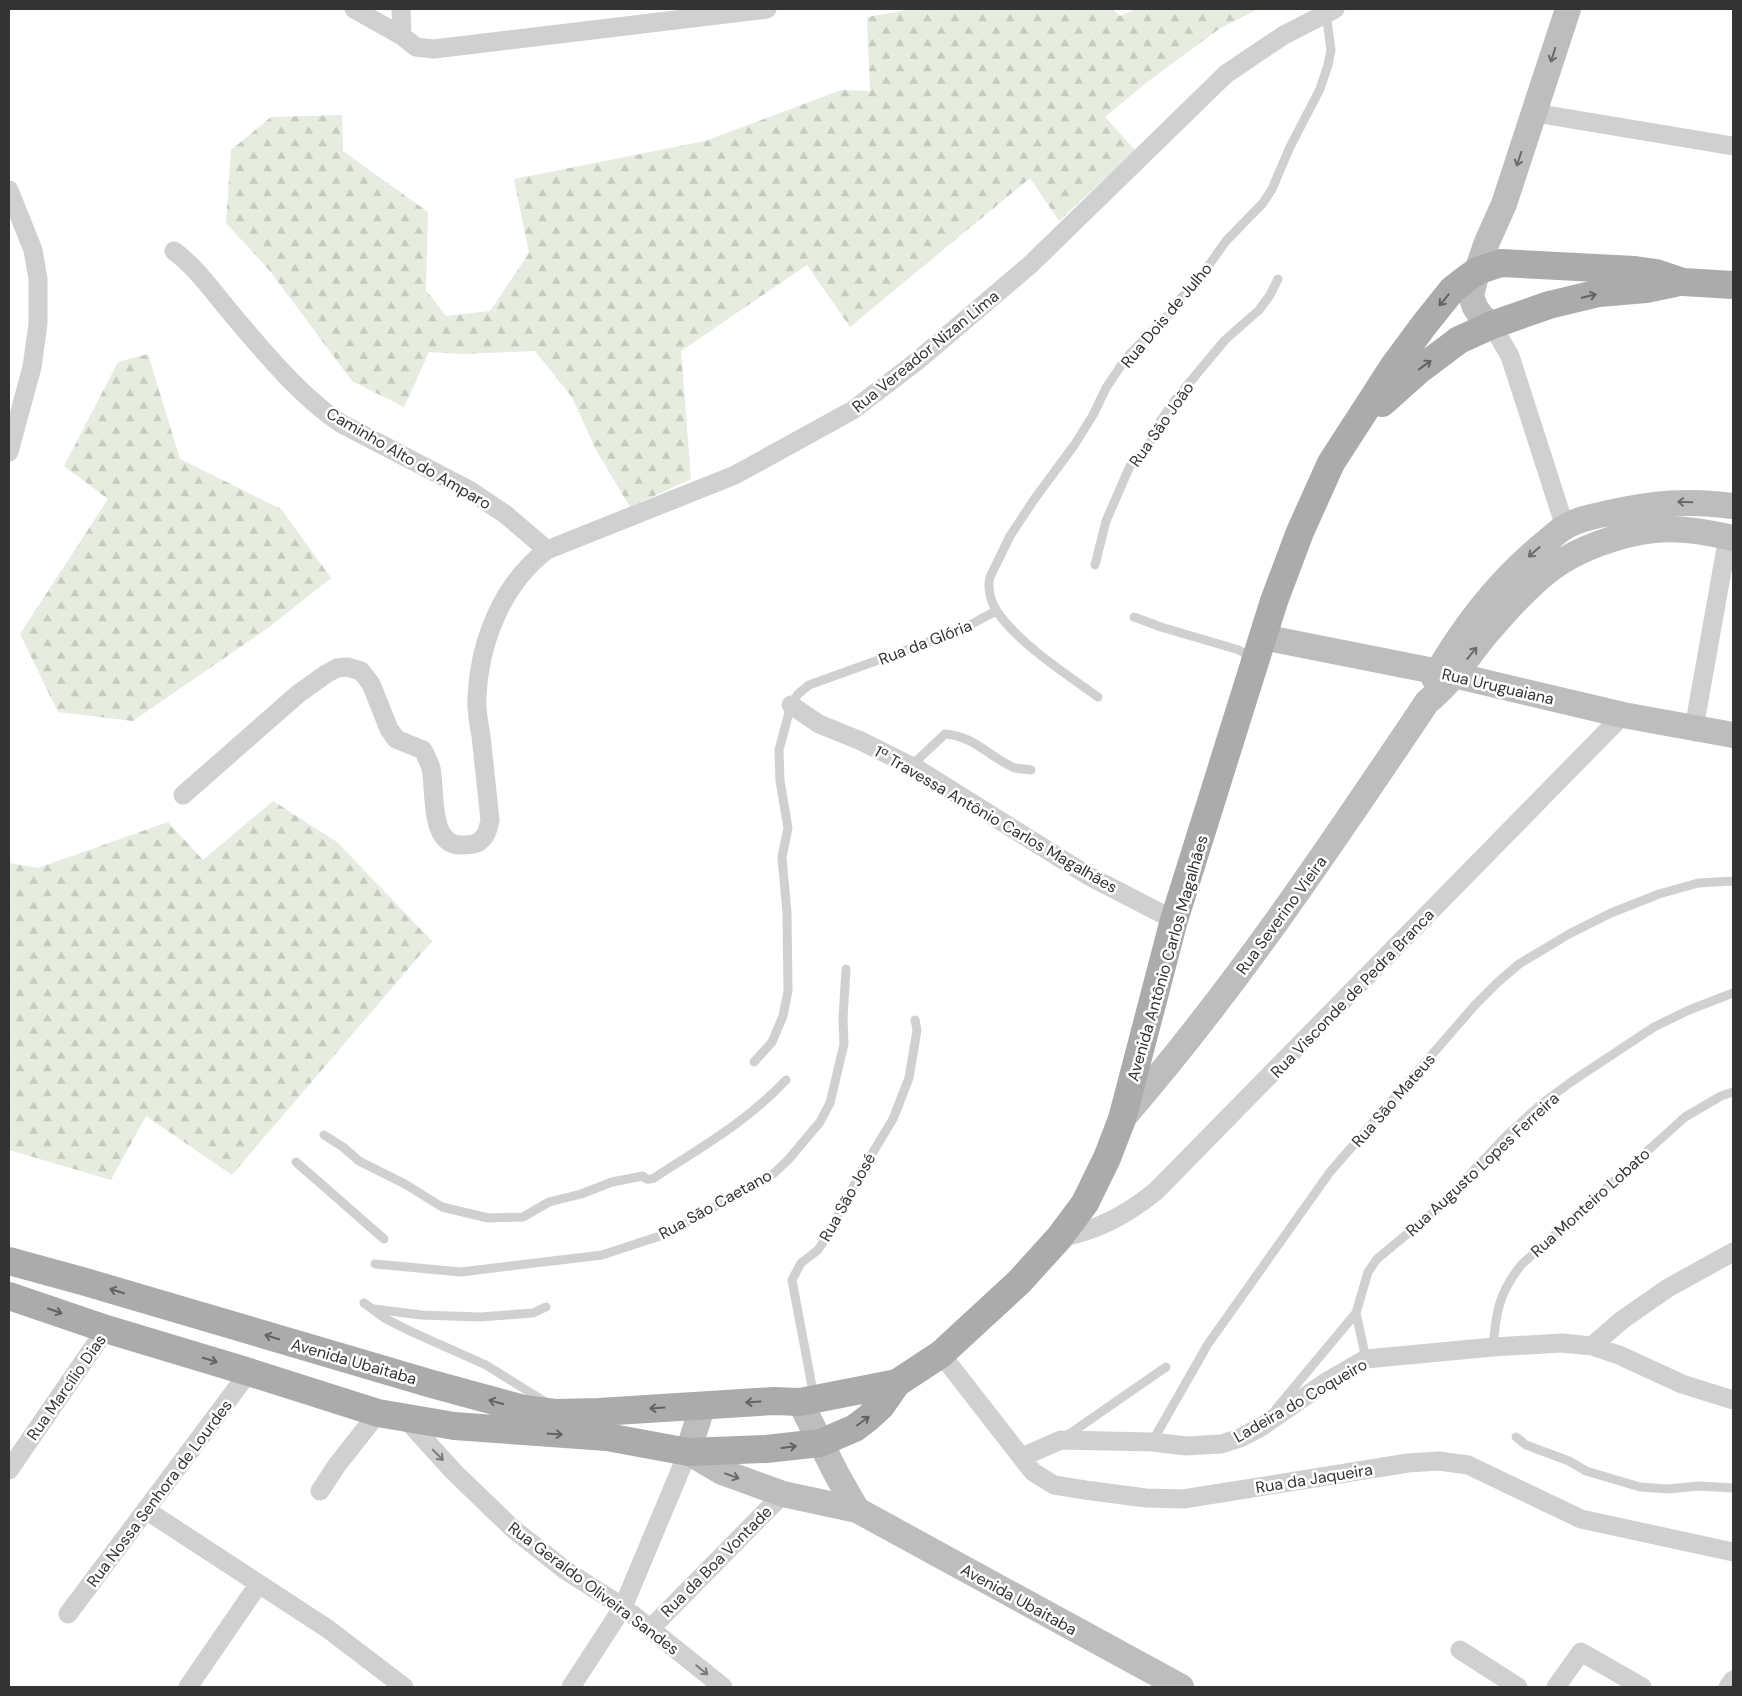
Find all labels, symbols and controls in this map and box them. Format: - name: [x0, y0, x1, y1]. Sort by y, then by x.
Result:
- one-way arrow: [1548, 47, 1557, 63]
- one-way arrow: [1514, 151, 1523, 167]
- street label: Rua Dois de Julho: [1116, 258, 1217, 372]
- street label: Rua Vereador Nizan Lima: [848, 286, 1003, 417]
- one-way arrow: [1580, 291, 1596, 300]
- one-way arrow: [1439, 293, 1450, 306]
- one-way arrow: [1418, 360, 1431, 371]
- street label: Rua São João: [1124, 378, 1198, 471]
- street label: Caminho Alto do Amparo: [323, 403, 495, 514]
- one-way arrow: [1677, 498, 1693, 507]
- one-way arrow: [1528, 546, 1541, 558]
- street label: Rua da Glória: [876, 615, 975, 670]
- one-way arrow: [1466, 647, 1477, 660]
- street label: Rua Uruguaiana: [1440, 663, 1556, 710]
- street label: 1ª Travessa Antônio Carlos Magalhães: [870, 741, 1121, 898]
- street label: Avenida Antônio Carlos Magalhães: [1122, 833, 1213, 1084]
- street label: Rua Severino Vieira: [1231, 852, 1332, 979]
- street label: Rua Visconde de Pedra Branca: [1266, 904, 1439, 1082]
- street label: Rua São Mateus: [1347, 1049, 1440, 1152]
- street label: Rua Augusto Lopes Ferreira: [1401, 1088, 1563, 1241]
- street label: Rua Monteiro Lobato: [1526, 1143, 1654, 1262]
- street label: Rua São José: [815, 1149, 880, 1245]
- street label: Rua São Caetano: [655, 1165, 775, 1244]
- one-way arrow: [109, 1286, 125, 1296]
- one-way arrow: [47, 1307, 62, 1316]
- street label: Rua Marcílio Dias: [22, 1330, 111, 1444]
- one-way arrow: [265, 1332, 281, 1342]
- street label: Avenida Ubaitaba: [289, 1334, 419, 1389]
- street label: Ladeira do Coqueiro: [1230, 1354, 1371, 1447]
- one-way arrow: [202, 1355, 218, 1365]
- street label: Rua Nossa Senhora de Lourdes: [82, 1395, 237, 1591]
- one-way arrow: [488, 1396, 504, 1406]
- one-way arrow: [745, 1398, 761, 1407]
- one-way arrow: [649, 1404, 665, 1413]
- one-way arrow: [856, 1416, 870, 1426]
- one-way arrow: [547, 1429, 563, 1438]
- one-way arrow: [780, 1442, 796, 1452]
- one-way arrow: [432, 1449, 445, 1461]
- street label: Rua da Jaqueira: [1254, 1459, 1374, 1498]
- one-way arrow: [724, 1472, 739, 1481]
- street label: Rua da Boa Vontade: [656, 1501, 777, 1622]
- street label: Rua Geraldo Oliveira Sandes: [504, 1517, 683, 1660]
- street label: Avenida Ubaitaba: [957, 1559, 1081, 1640]
- one-way arrow: [695, 1665, 708, 1676]

